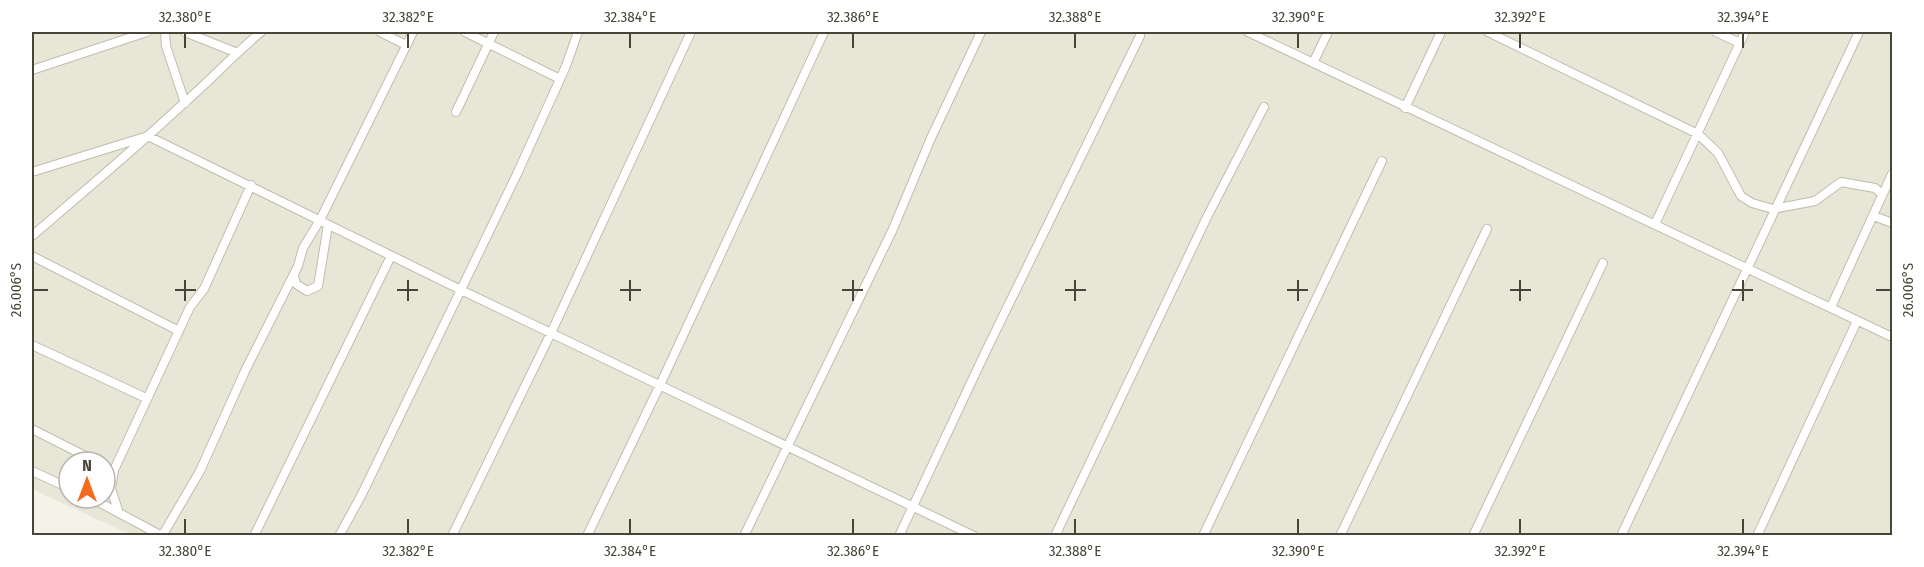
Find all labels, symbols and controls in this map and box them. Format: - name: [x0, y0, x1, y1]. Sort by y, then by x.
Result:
- text: 32.380°E: [159, 8, 211, 26]
- text: 32.382°E: [382, 8, 434, 26]
- text: 32.384°E: [604, 8, 656, 26]
- text: 32.386°E: [827, 8, 879, 26]
- text: 32.388°E: [1049, 8, 1101, 26]
- text: 32.390°E: [1272, 8, 1324, 26]
- text: 32.392°E: [1495, 8, 1545, 26]
- text: 32.394°E: [1717, 8, 1769, 26]
- text: 26.006°S: [7, 263, 25, 317]
- text: 26.006°S: [1899, 263, 1917, 317]
- north arrow: [57, 450, 117, 510]
- text: N: [82, 456, 92, 475]
- text: 32.380°E: [159, 542, 211, 560]
- text: 32.382°E: [382, 542, 434, 560]
- text: 32.384°E: [604, 542, 656, 560]
- text: 32.386°E: [827, 542, 879, 560]
- text: 32.388°E: [1049, 542, 1101, 560]
- text: 32.390°E: [1272, 542, 1324, 560]
- text: 32.392°E: [1495, 542, 1545, 560]
- text: 32.394°E: [1717, 542, 1769, 560]

